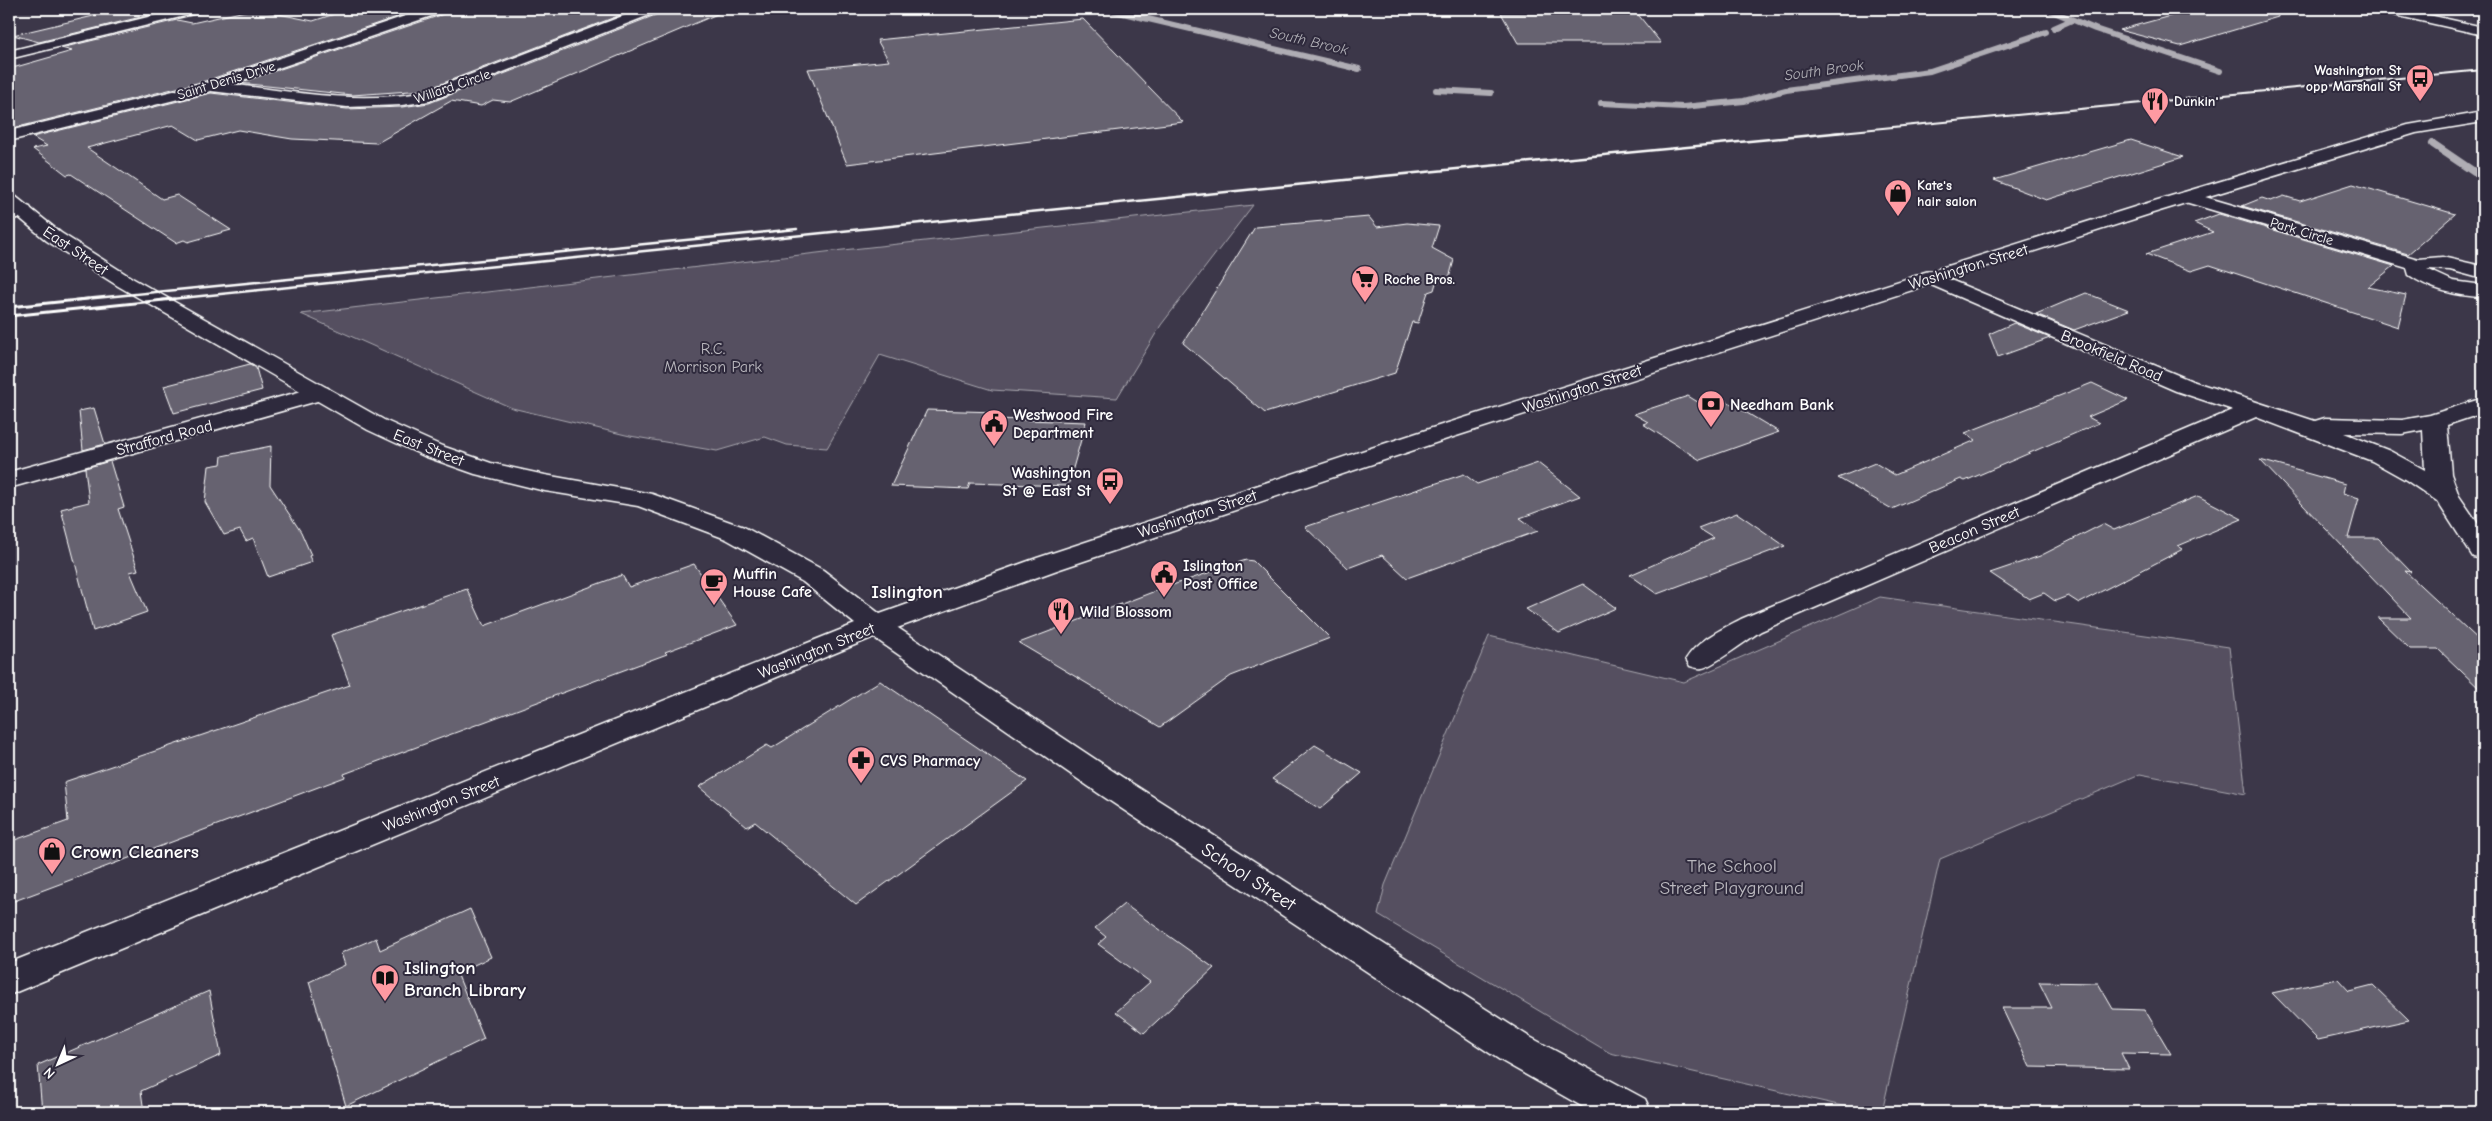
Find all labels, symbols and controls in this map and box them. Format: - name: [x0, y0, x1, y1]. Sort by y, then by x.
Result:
- water label: South Brook: [1268, 23, 1351, 59]
- water label: South Brook: [1783, 55, 1865, 84]
- street label: Saint Denis Drive: [175, 57, 277, 104]
- place label: Washington St opp Marshall St: [2306, 62, 2401, 95]
- bus stop icon: Washington St opp Marshall St: [2405, 63, 2435, 102]
- street label: Willard Circle: [412, 65, 493, 107]
- restaurant icon: Dunkin': [2140, 86, 2170, 125]
- place label: Dunkin': [2174, 93, 2218, 110]
- place label: Kate's hair salon: [1917, 177, 1977, 210]
- shop icon: Kate's hair salon: [1883, 178, 1913, 217]
- street label: Park Circle: [2268, 214, 2336, 249]
- street label: East Street: [40, 223, 112, 279]
- street label: Washington Street: [1906, 240, 2031, 294]
- supermarket icon: Roche Bros.: [1350, 264, 1380, 303]
- place label: Roche Bros.: [1384, 271, 1455, 288]
- street label: Brookfield Road: [2058, 326, 2165, 385]
- park label: R.C. Morrison Park: [664, 340, 762, 376]
- street label: Washington Street: [1521, 361, 1644, 417]
- bank icon: Needham Bank: [1696, 389, 1726, 428]
- place label: Needham Bank: [1730, 396, 1834, 414]
- place label: Westwood Fire Department: [1013, 406, 1113, 442]
- public building icon: Westwood Fire Department: [979, 408, 1009, 447]
- street label: Strafford Road: [114, 416, 214, 459]
- street label: East Street: [391, 426, 467, 470]
- place label: Washington St @ East St: [1003, 464, 1092, 500]
- bus stop icon: Washington St @ East St: [1095, 466, 1125, 505]
- street label: Washington Street: [1136, 486, 1259, 542]
- street label: Beacon Street: [1926, 503, 2023, 557]
- place label: Islington Post Office: [1183, 557, 1258, 593]
- public building icon: Islington Post Office: [1149, 559, 1179, 598]
- place label: Muffin House Cafe: [733, 565, 812, 601]
- cafe icon: Muffin House Cafe: [699, 567, 729, 606]
- district label: Islington: [871, 581, 943, 603]
- restaurant icon: Wild Blossom: [1046, 596, 1076, 635]
- place label: Wild Blossom: [1080, 603, 1172, 621]
- street label: Washington Street: [755, 619, 878, 683]
- pharmacy icon: CVS Pharmacy: [846, 745, 876, 784]
- place label: CVS Pharmacy: [880, 752, 981, 770]
- street label: Washington Street: [380, 772, 503, 836]
- shop icon: Crown Cleaners: [37, 836, 67, 875]
- street label: School Street: [1197, 838, 1300, 916]
- place label: Crown Cleaners: [71, 841, 199, 863]
- park label: The School Street Playground: [1660, 855, 1804, 899]
- place label: Islington Branch Library: [404, 957, 526, 1001]
- library icon: Islington Branch Library: [370, 963, 400, 1002]
- north arrow: [32, 1038, 82, 1088]
- text: N: [40, 1064, 59, 1082]

